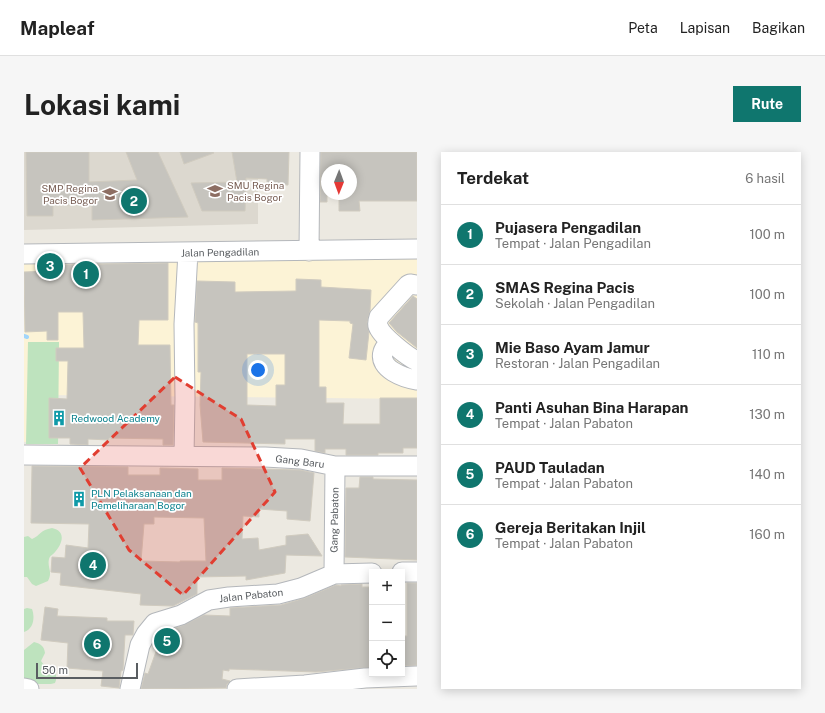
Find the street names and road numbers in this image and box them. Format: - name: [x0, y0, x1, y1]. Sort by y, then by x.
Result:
- street label: Jalan Pengadilan: [181, 245, 259, 259]
- street label: Gang Baru: [275, 452, 325, 470]
- street label: Gang Pabaton: [327, 487, 341, 553]
- street label: Jalan Pabaton: [218, 586, 284, 604]

